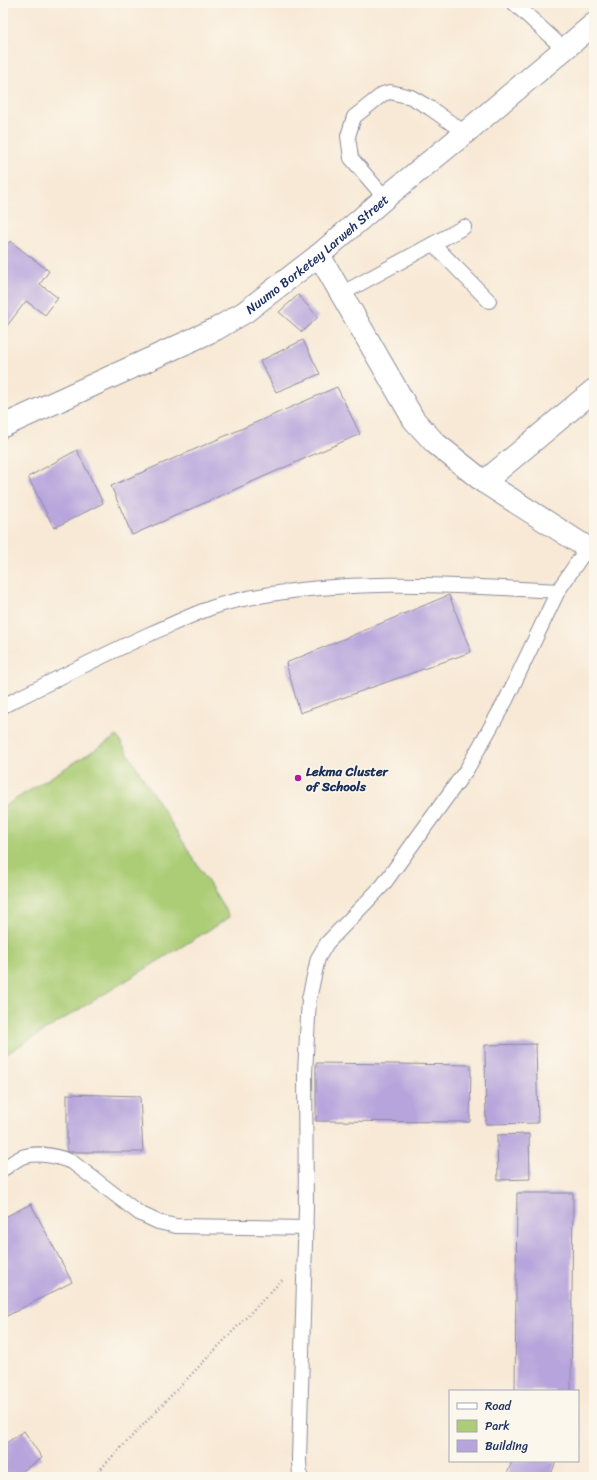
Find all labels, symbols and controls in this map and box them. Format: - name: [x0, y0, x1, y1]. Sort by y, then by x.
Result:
- street label: Nuumo Borketey Larweh Street: [240, 188, 394, 320]
- place label: Lekma Cluster of Schools: [306, 760, 390, 798]
- marker: Lekma Cluster of Schools: [293, 773, 303, 783]
- legend: [449, 1390, 579, 1462]
- text: Road: [485, 1395, 512, 1417]
- text: Park: [485, 1415, 510, 1437]
- text: Building: [485, 1435, 528, 1457]

